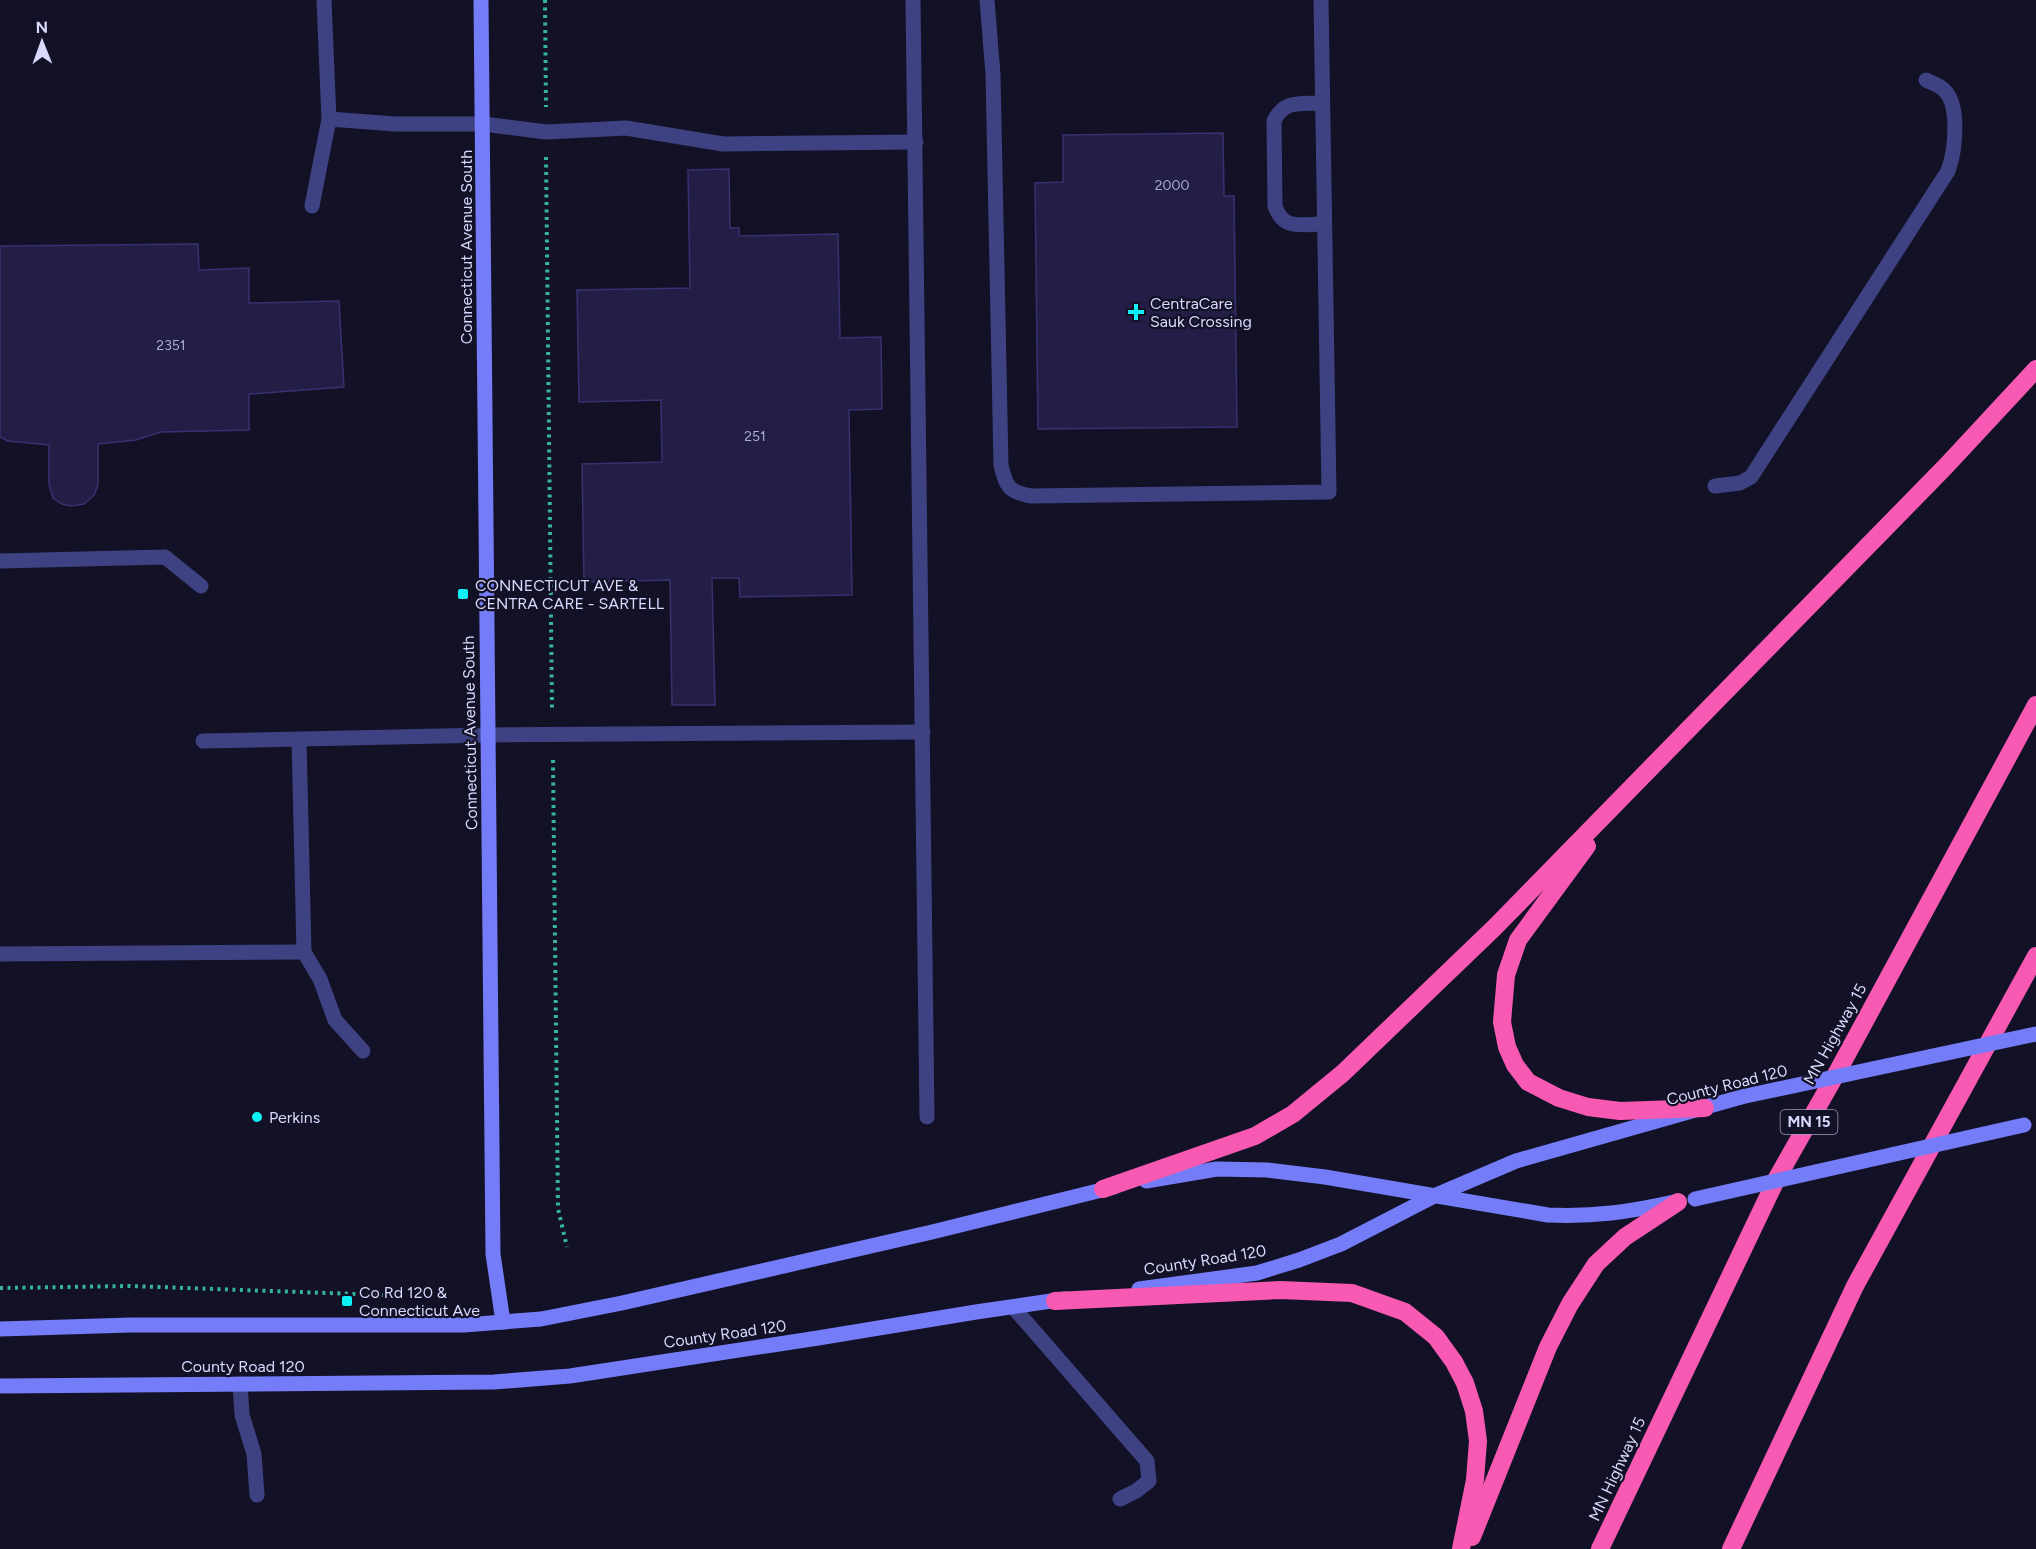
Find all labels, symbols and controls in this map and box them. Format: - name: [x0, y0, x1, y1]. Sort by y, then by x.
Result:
- north arrow: [12, 12, 72, 72]
- text: N: [35, 18, 48, 37]
- street label: Connecticut Avenue South: [457, 150, 476, 344]
- house number: 2000: [1155, 177, 1189, 194]
- place label: CentraCare Sauk Crossing: [1150, 294, 1252, 331]
- marker: CentraCare Sauk Crossing: [1127, 303, 1145, 321]
- house number: 2351: [156, 337, 186, 354]
- house number: 251: [744, 428, 766, 445]
- place label: CONNECTICUT AVE & CENTRA CARE - SARTELL: [475, 576, 665, 613]
- marker: CONNECTICUT AVE & CENTRA CARE - SARTELL: [456, 587, 470, 601]
- street label: Connecticut Avenue South: [459, 636, 481, 830]
- street label: MN Highway 15: [1799, 980, 1871, 1088]
- street label: County Road 120: [1665, 1061, 1789, 1109]
- place label: Perkins: [269, 1108, 320, 1127]
- marker: Perkins: [250, 1110, 264, 1124]
- road number: MN 15: [1780, 1110, 1838, 1134]
- street label: County Road 120: [1142, 1241, 1268, 1279]
- place label: Co Rd 120 & Connecticut Ave: [359, 1283, 480, 1320]
- marker: Co Rd 120 & Connecticut Ave: [340, 1294, 354, 1308]
- street label: County Road 120: [662, 1316, 788, 1352]
- street label: County Road 120: [181, 1357, 305, 1376]
- street label: MN Highway 15: [1585, 1414, 1649, 1524]

